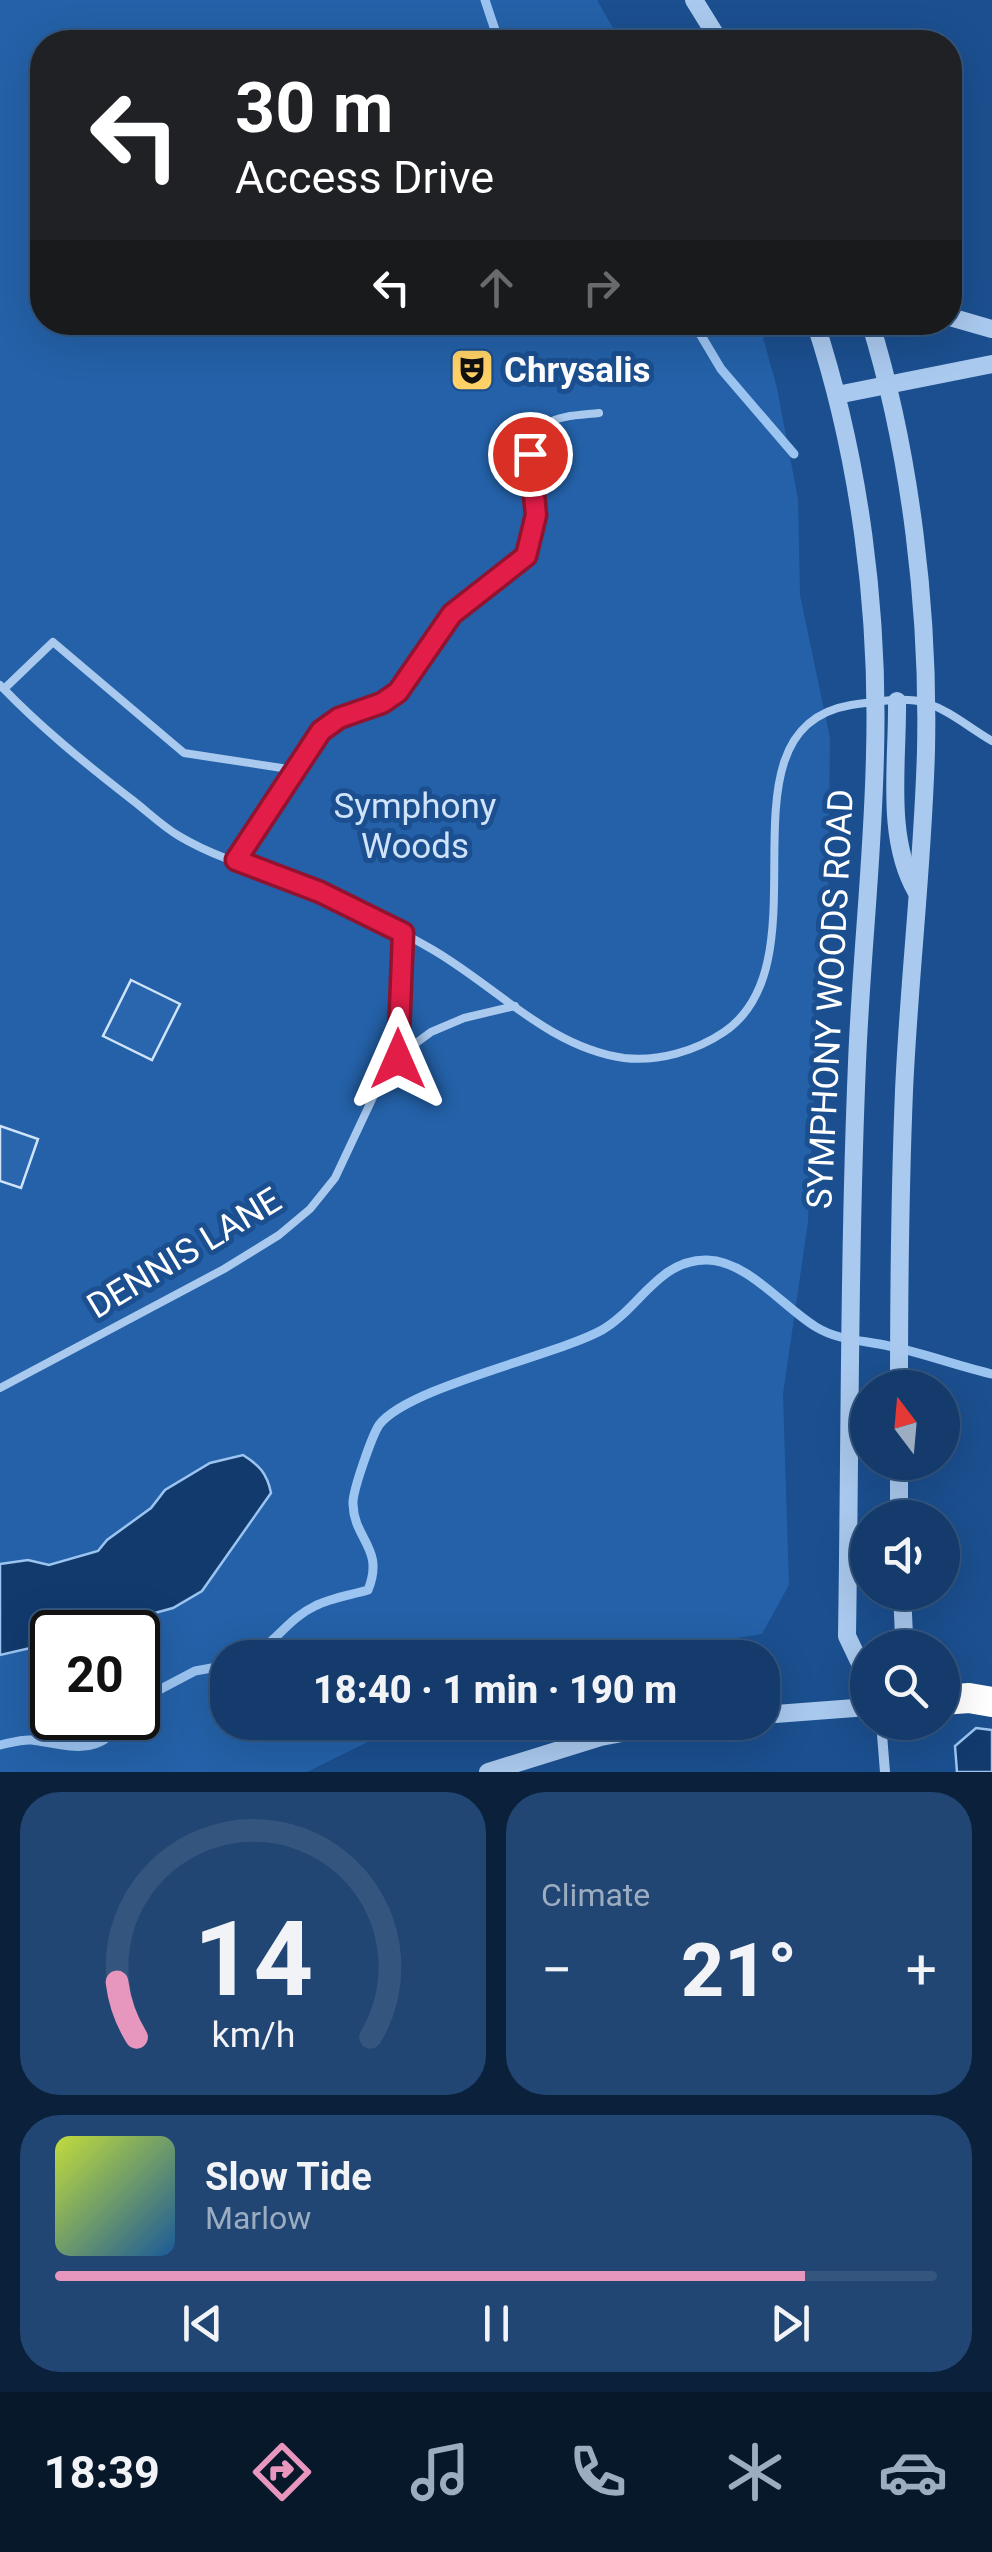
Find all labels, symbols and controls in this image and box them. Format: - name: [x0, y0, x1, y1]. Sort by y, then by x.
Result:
- text: 30 m: [235, 67, 393, 149]
- icon: left: [70, 70, 200, 200]
- text: Access Drive: [235, 151, 494, 204]
- icon: left: [364, 260, 419, 315]
- icon: ahead: [469, 260, 524, 315]
- icon: right: [574, 260, 629, 315]
- theatre icon: Chrysalis: [449, 347, 495, 393]
- place label: Chrysalis: [504, 350, 650, 391]
- pin: [488, 412, 573, 497]
- icon: arrive: [503, 427, 558, 482]
- park label: Symphony Woods: [334, 786, 497, 867]
- street label: SYMPHONY WOODS ROAD: [799, 788, 862, 1210]
- position arrow: [346, 1007, 450, 1111]
- street label: DENNIS LANE: [80, 1180, 289, 1327]
- north arrow: [850, 1370, 960, 1480]
- map controls: [850, 1370, 960, 1740]
- button: sound: [850, 1500, 960, 1610]
- speed limit sign: 20: [30, 1610, 160, 1740]
- button: search: [850, 1630, 960, 1740]
- text: 18:40 · 1 min · 190 m: [313, 1668, 677, 1712]
- text: Climate: [541, 1876, 650, 1914]
- text: 14: [193, 1899, 313, 2020]
- text: 21°: [681, 1926, 797, 2014]
- text: −: [541, 1938, 572, 2002]
- text: +: [906, 1938, 937, 2002]
- text: km/h: [211, 2014, 295, 2056]
- text: Slow Tide: [205, 2155, 372, 2199]
- text: Marlow: [205, 2199, 311, 2237]
- icon: previous: [175, 2296, 230, 2351]
- icon: pause: [469, 2296, 524, 2351]
- icon: next: [763, 2296, 818, 2351]
- icon: directions: [247, 2437, 317, 2507]
- icon: music: [405, 2437, 475, 2507]
- icon: phone: [563, 2437, 633, 2507]
- icon: climate: [720, 2437, 790, 2507]
- icon: car: [878, 2437, 948, 2507]
- text: 18:39: [44, 2446, 160, 2499]

